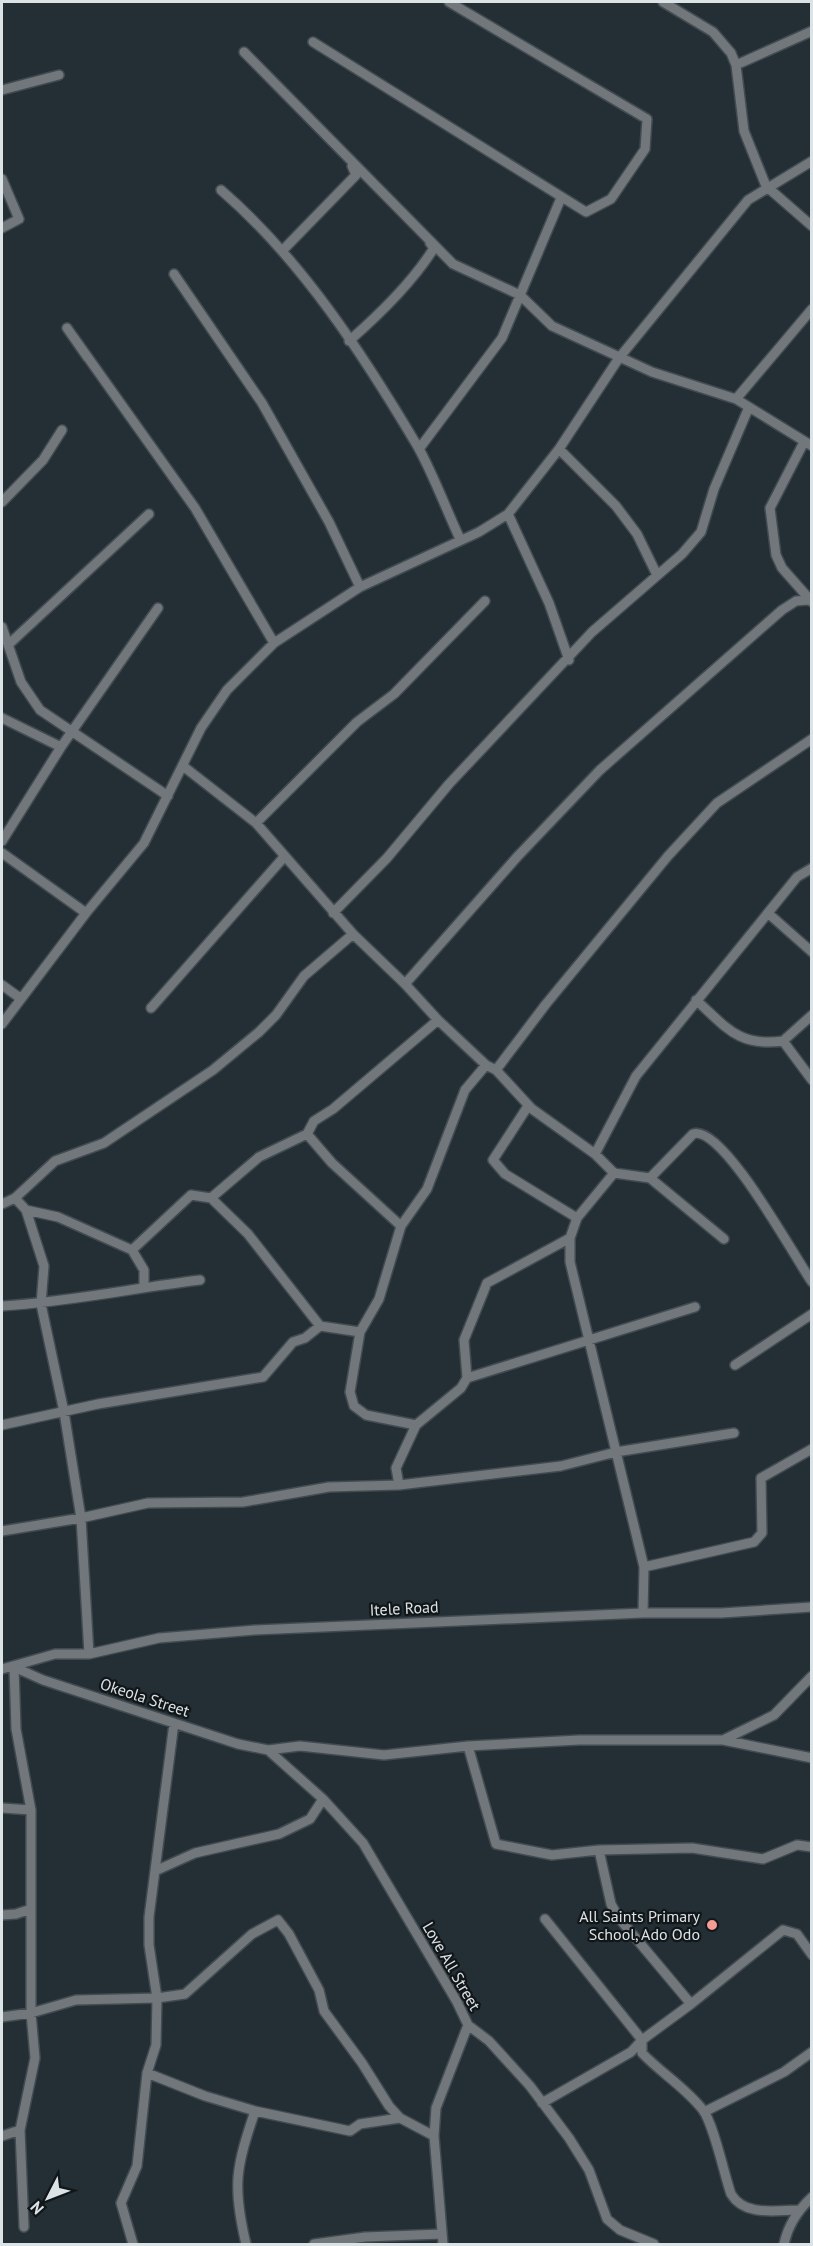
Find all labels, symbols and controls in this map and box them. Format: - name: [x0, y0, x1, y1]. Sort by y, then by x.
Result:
- street label: Itele Road: [369, 1596, 439, 1620]
- street label: Okeola Street: [98, 1673, 193, 1721]
- place label: All Saints Primary School, Ado Odo: [579, 1906, 701, 1944]
- street label: Love All Street: [419, 1918, 486, 2014]
- marker: All Saints Primary School, Ado Odo: [705, 1918, 719, 1932]
- north arrow: [18, 2168, 78, 2228]
- text: N: [26, 2197, 48, 2219]

